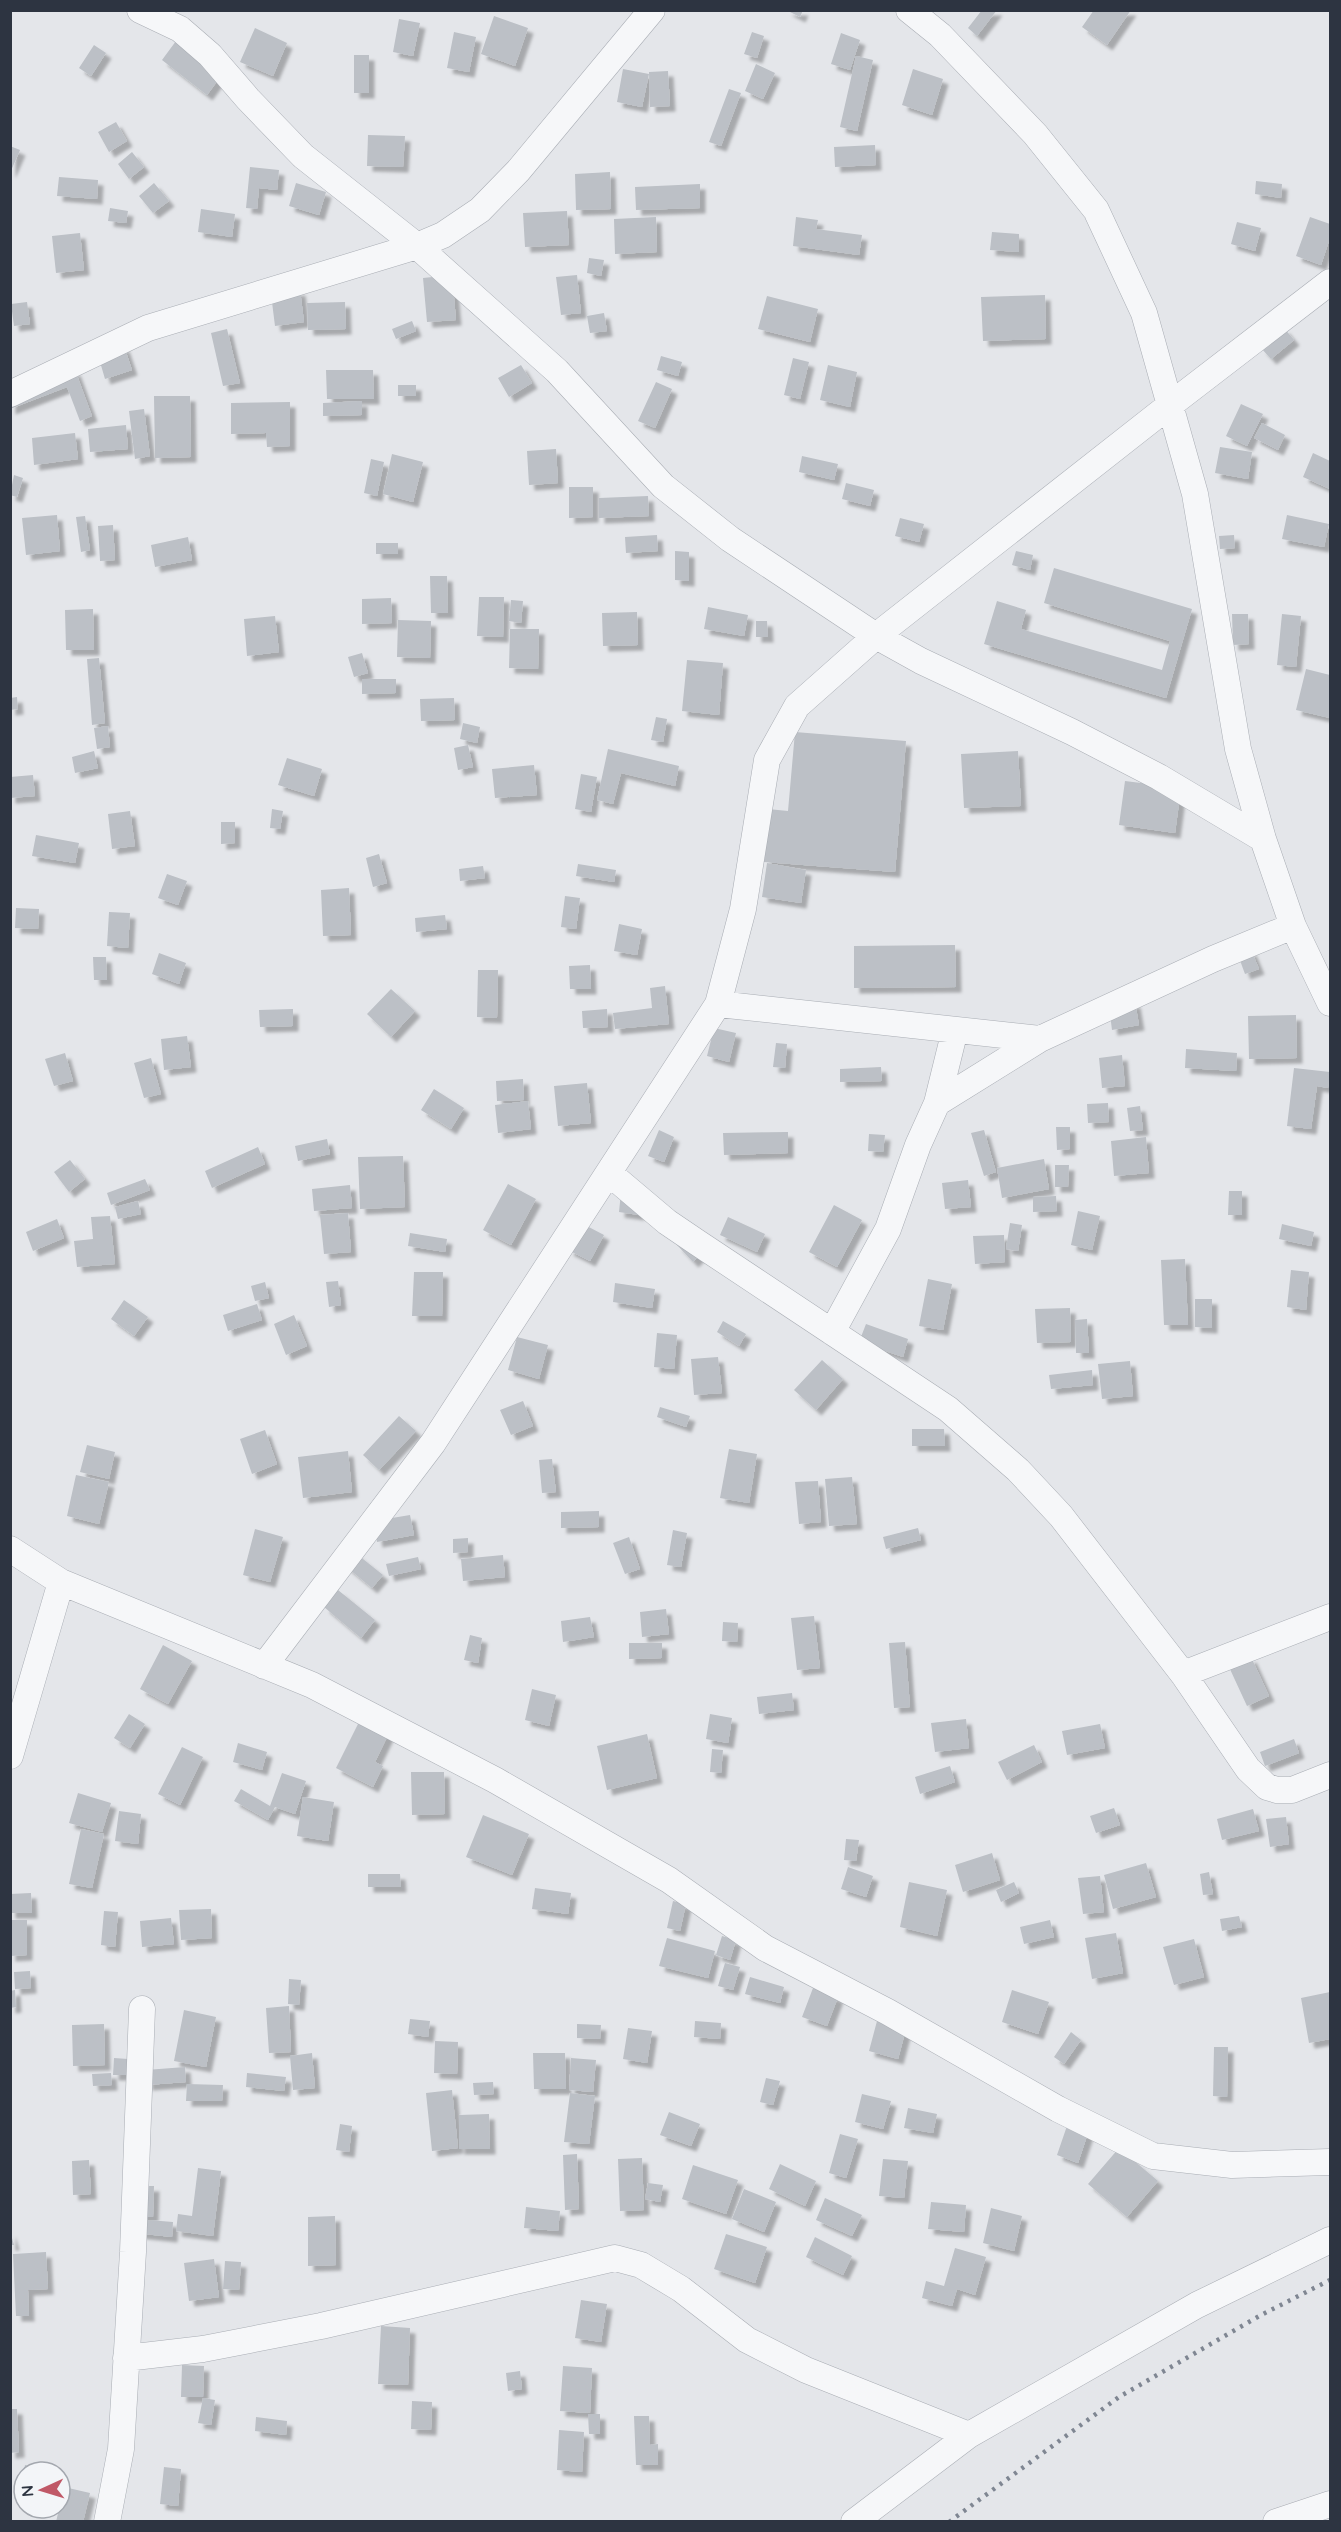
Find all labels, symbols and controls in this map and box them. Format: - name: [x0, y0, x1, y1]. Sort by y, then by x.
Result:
- north arrow: [12, 2460, 72, 2520]
- text: N: [17, 2484, 37, 2498]

